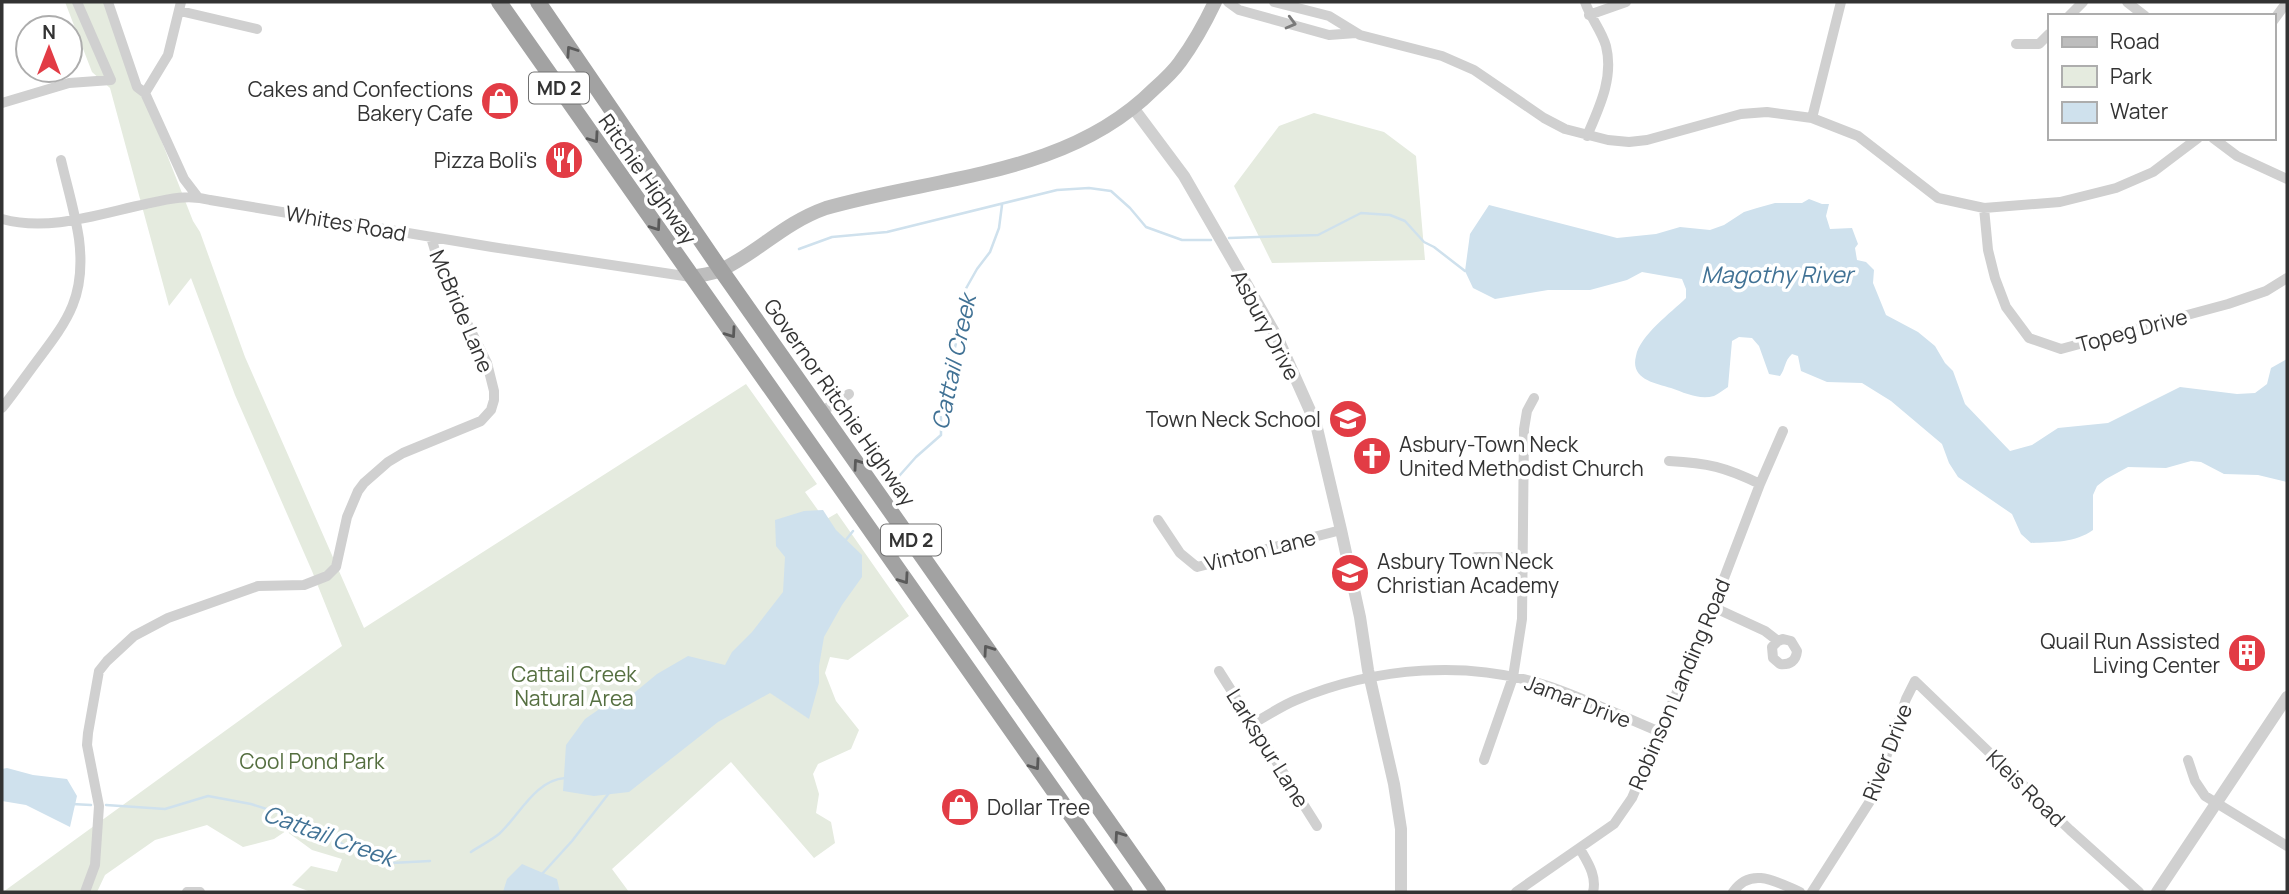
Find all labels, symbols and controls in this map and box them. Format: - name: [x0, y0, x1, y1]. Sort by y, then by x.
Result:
- north arrow: [14, 14, 84, 84]
- legend: [2048, 14, 2275, 140]
- one-way arrow: [1284, 15, 1296, 29]
- text: N: [42, 19, 56, 45]
- text: Road: [2110, 27, 2160, 55]
- one-way arrow: [567, 46, 579, 59]
- text: Park: [2110, 62, 2152, 90]
- road number: MD 2: [529, 72, 589, 104]
- place label: Cakes and Confections Bakery Cafe: [248, 75, 473, 127]
- shop icon: Cakes and Confections Bakery Cafe: [479, 80, 521, 122]
- text: Water: [2110, 97, 2169, 125]
- street label: Ritchie Highway: [593, 108, 703, 250]
- one-way arrow: [586, 130, 598, 143]
- restaurant icon: Pizza Boli's: [543, 139, 585, 181]
- place label: Pizza Boli's: [434, 146, 537, 174]
- street label: Whites Road: [283, 199, 409, 247]
- one-way arrow: [648, 218, 660, 231]
- street label: McBride Lane: [424, 245, 500, 377]
- water label: Magothy River: [1701, 258, 1856, 290]
- street label: Asbury Drive: [1225, 265, 1307, 385]
- water label: Cattail Creek: [923, 288, 984, 432]
- street label: Governor Ritchie Highway: [758, 293, 922, 511]
- street label: Topeg Drive: [2073, 302, 2191, 358]
- one-way arrow: [723, 325, 735, 338]
- school or university icon: Town Neck School: [1327, 398, 1369, 440]
- place label: Town Neck School: [1146, 405, 1321, 433]
- place label: Asbury-Town Neck United Methodist Church: [1399, 430, 1644, 482]
- church icon: Asbury-Town Neck United Methodist Church: [1351, 435, 1393, 477]
- one-way arrow: [854, 459, 866, 472]
- street label: Vinton Lane: [1201, 523, 1319, 577]
- road number: MD 2: [881, 524, 941, 555]
- place label: Asbury Town Neck Christian Academy: [1377, 547, 1559, 599]
- school or university icon: Asbury Town Neck Christian Academy: [1329, 552, 1371, 594]
- one-way arrow: [896, 571, 908, 584]
- street label: Robinson Landing Road: [1622, 574, 1736, 794]
- place label: Quail Run Assisted Living Center: [2040, 627, 2220, 679]
- building icon: Quail Run Assisted Living Center: [2226, 632, 2268, 674]
- one-way arrow: [984, 645, 996, 658]
- park label: Cattail Creek Natural Area: [511, 660, 637, 712]
- street label: Jamar Drive: [1521, 668, 1635, 734]
- street label: Larkspur Lane: [1220, 683, 1316, 813]
- street label: River Drive: [1856, 700, 1918, 804]
- street label: Kleis Road: [1980, 743, 2072, 833]
- park label: Cool Pond Park: [240, 747, 385, 775]
- one-way arrow: [1027, 757, 1039, 770]
- shop icon: Dollar Tree: [939, 786, 981, 828]
- place label: Dollar Tree: [987, 793, 1090, 821]
- water label: Cattail Creek: [259, 796, 402, 875]
- one-way arrow: [1115, 831, 1127, 844]

